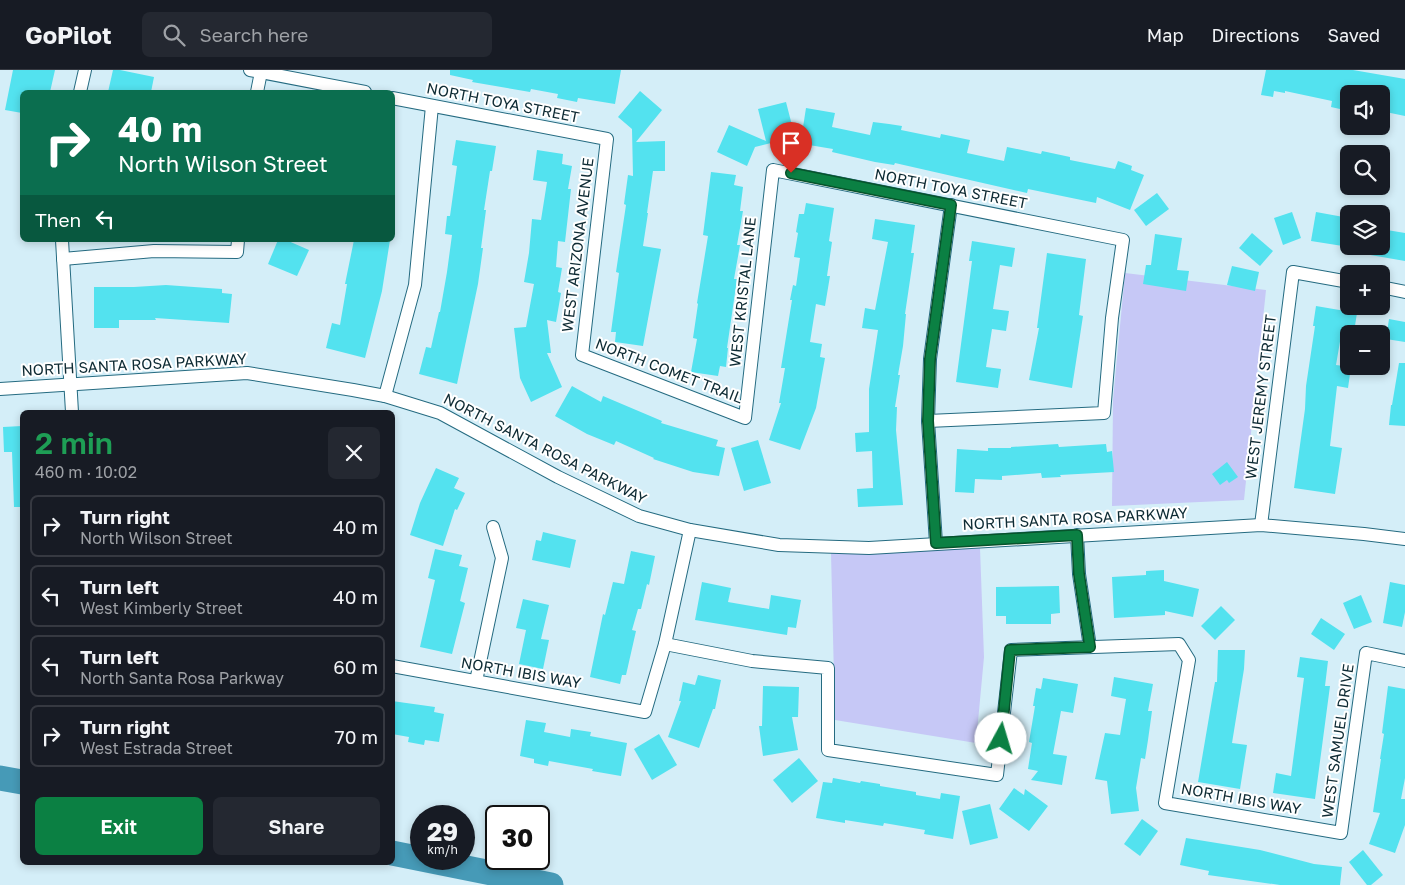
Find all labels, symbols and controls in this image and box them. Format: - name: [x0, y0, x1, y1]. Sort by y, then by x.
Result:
- search box: [142, 12, 492, 57]
- text: GoPilot: [25, 20, 112, 49]
- icon: search: [160, 21, 188, 49]
- text: Search here: [200, 23, 308, 46]
- text: Map: [1147, 24, 1183, 46]
- text: Directions: [1211, 24, 1299, 46]
- text: Saved: [1327, 24, 1380, 46]
- street label: NORTH TOYA STREET: [425, 78, 581, 126]
- map controls: [1340, 85, 1390, 375]
- button: sound: [1340, 85, 1390, 135]
- text: 40 m: [118, 108, 202, 150]
- icon: right: [35, 110, 100, 175]
- pin: [770, 122, 812, 173]
- icon: arrive: [777, 129, 805, 157]
- button: search: [1340, 145, 1390, 195]
- text: North Wilson Street: [118, 150, 328, 177]
- street label: WEST ARIZONA AVENUE: [557, 157, 597, 333]
- street label: NORTH TOYA STREET: [873, 164, 1029, 212]
- icon: left: [91, 205, 119, 233]
- button: layers: [1340, 205, 1390, 255]
- text: Then: [35, 208, 81, 231]
- street label: WEST KRISTAL LANE: [725, 216, 759, 368]
- button: +: [1340, 265, 1390, 315]
- street label: WEST JEREMY STREET: [1241, 313, 1279, 480]
- button: −: [1340, 325, 1390, 375]
- street label: NORTH COMET TRAIL: [593, 334, 746, 407]
- street label: NORTH SANTA ROSA PARKWAY: [21, 349, 247, 379]
- street label: NORTH SANTA ROSA PARKWAY: [441, 389, 650, 507]
- text: 2 min: [35, 425, 113, 461]
- button: close: [328, 427, 380, 479]
- text: 460 m · 10:02: [35, 462, 137, 482]
- street label: NORTH SANTA ROSA PARKWAY: [962, 503, 1188, 533]
- text: Turn right: [80, 505, 170, 528]
- icon: right: [37, 512, 65, 540]
- text: 40 m: [333, 515, 378, 538]
- text: North Wilson Street: [80, 528, 233, 548]
- text: Turn left: [80, 575, 159, 598]
- icon: left: [37, 582, 65, 610]
- text: 40 m: [333, 585, 378, 608]
- text: West Kimberly Street: [80, 598, 243, 618]
- text: Turn left: [80, 645, 159, 668]
- icon: left: [37, 652, 65, 680]
- street label: NORTH IBIS WAY: [460, 653, 583, 691]
- text: 60 m: [333, 655, 378, 678]
- street label: WEST SAMUEL DRIVE: [1317, 663, 1357, 819]
- text: North Santa Rosa Parkway: [80, 668, 284, 688]
- position arrow: [974, 712, 1026, 764]
- text: Turn right: [80, 715, 170, 738]
- icon: right: [37, 722, 65, 750]
- text: 70 m: [335, 725, 378, 748]
- text: West Estrada Street: [80, 738, 233, 758]
- street label: NORTH IBIS WAY: [1180, 779, 1303, 817]
- button: Exit: [35, 797, 203, 855]
- button: Share: [213, 797, 380, 855]
- speed limit sign: 30: [485, 805, 550, 870]
- text: 29: [427, 816, 458, 847]
- text: km/h: [427, 842, 458, 857]

